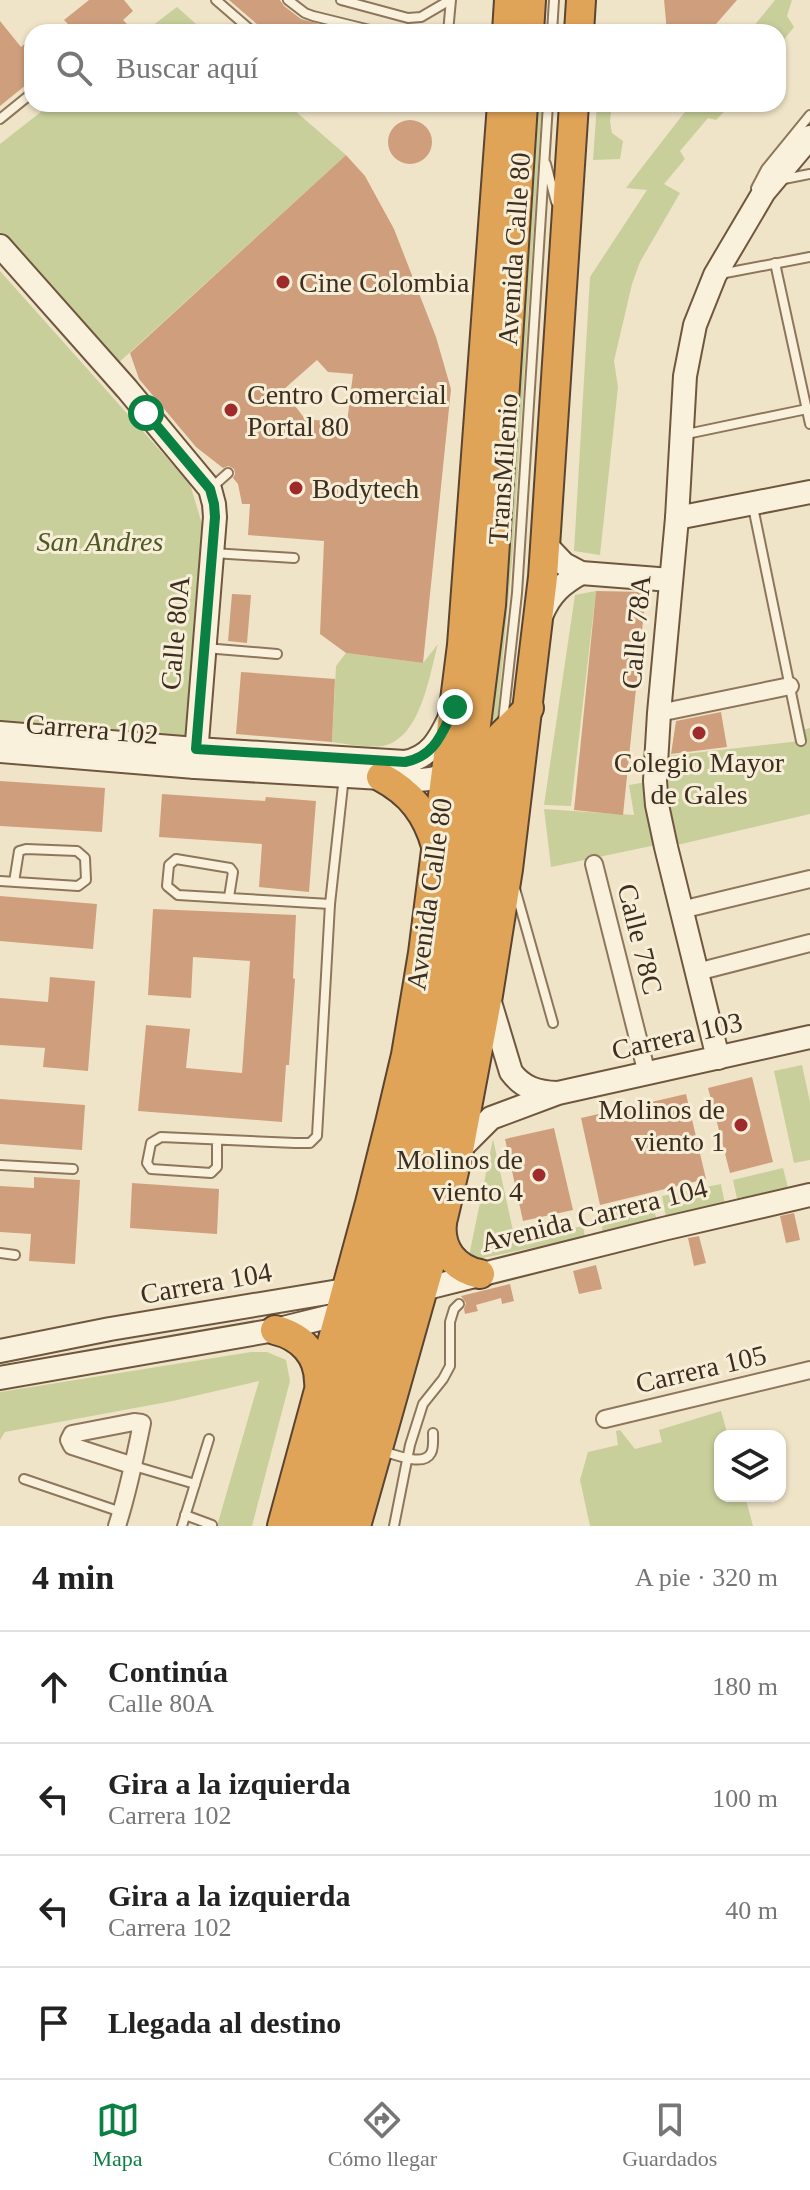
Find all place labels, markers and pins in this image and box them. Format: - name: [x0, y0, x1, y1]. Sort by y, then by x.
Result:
- place label: Cine Colombia: [299, 267, 470, 298]
- marker: Cine Colombia: [274, 273, 292, 291]
- place label: Centro Comercial Portal 80: [247, 379, 447, 442]
- marker: Centro Comercial Portal 80: [222, 401, 240, 419]
- place label: Bodytech: [312, 473, 419, 504]
- marker: Bodytech: [287, 479, 305, 497]
- marker: Colegio Mayor de Gales: [690, 724, 708, 742]
- place label: Colegio Mayor de Gales: [614, 747, 785, 810]
- place label: Molinos de viento 1: [598, 1094, 725, 1157]
- marker: Molinos de viento 1: [732, 1116, 750, 1134]
- place label: Molinos de viento 4: [396, 1144, 523, 1207]
- marker: Molinos de viento 4: [530, 1166, 548, 1184]

